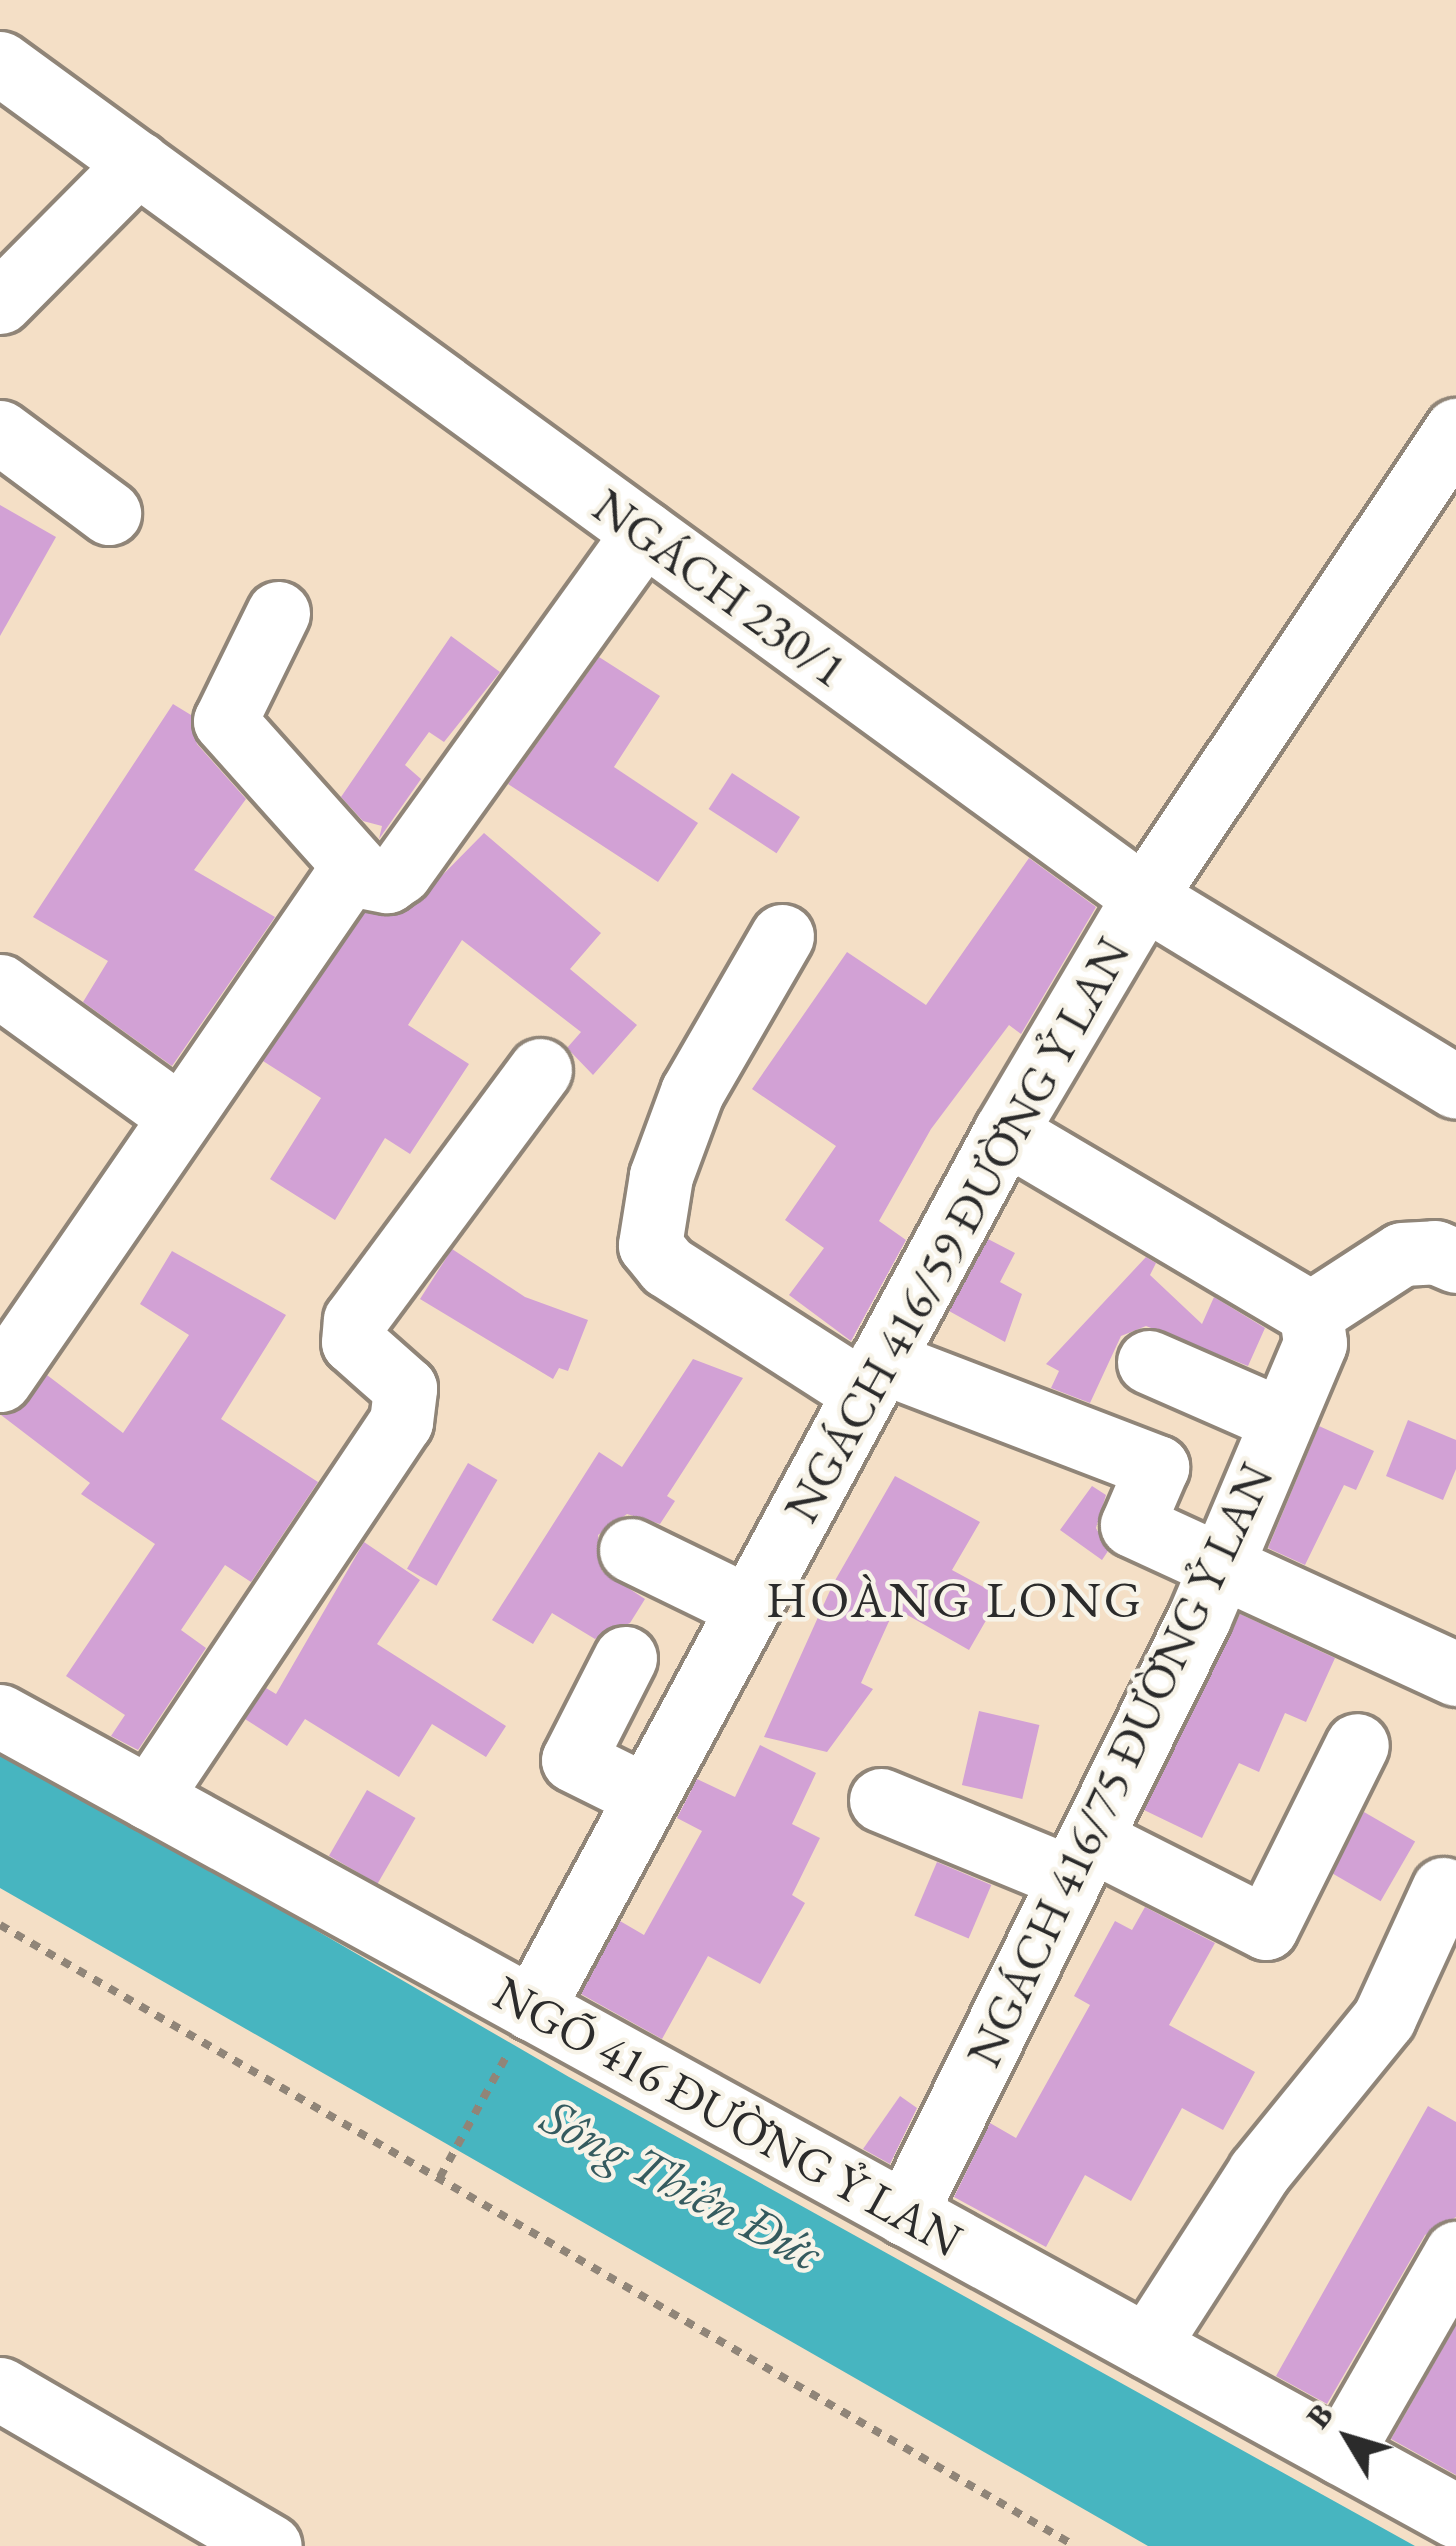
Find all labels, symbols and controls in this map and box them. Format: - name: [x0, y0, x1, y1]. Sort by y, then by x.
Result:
- street label: NGÁCH 230/1: [582, 477, 858, 699]
- street label: NGÁCH 416/59 ĐƯỜNG Ỷ LAN: [772, 928, 1142, 1532]
- street label: NGÁCH 416/75 ĐƯỜNG Ỷ LAN: [955, 1454, 1285, 2076]
- district label: HOÀNG LONG: [766, 1568, 1144, 1630]
- street label: NGÕ 416 ĐƯỜNG Ỷ LAN: [484, 1963, 972, 2269]
- water label: Sông Thiên Đức: [532, 2085, 832, 2283]
- north arrow: [1288, 2378, 1408, 2498]
- text: B: [1296, 2394, 1343, 2437]

